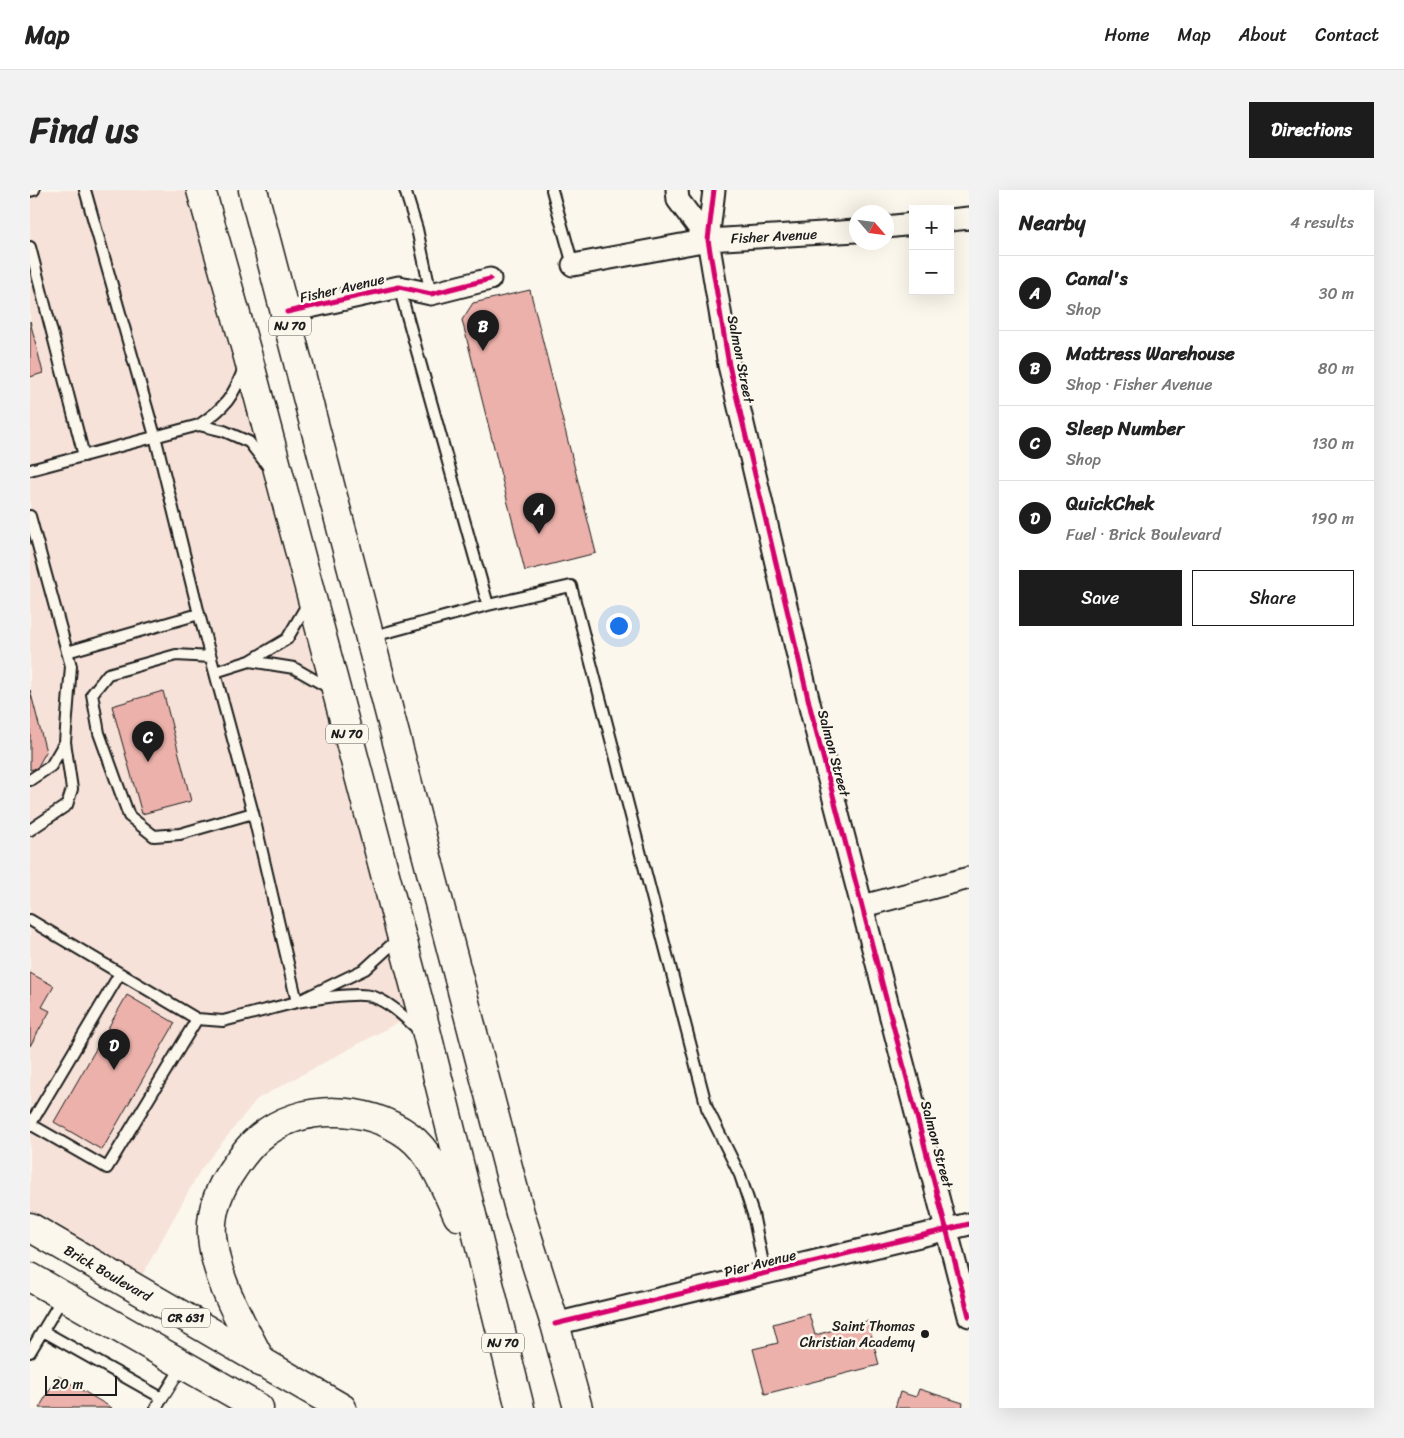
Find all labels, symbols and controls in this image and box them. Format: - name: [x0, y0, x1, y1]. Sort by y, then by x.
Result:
- text: Map: [25, 14, 69, 56]
- text: Home: [1105, 19, 1150, 51]
- text: Map: [1178, 19, 1211, 51]
- text: About: [1239, 19, 1287, 51]
- text: Contact: [1315, 19, 1379, 51]
- text: Find us: [30, 99, 138, 161]
- button: Directions: [1249, 102, 1374, 158]
- text: Nearby: [1019, 204, 1085, 242]
- north arrow: [849, 205, 894, 250]
- map controls: [909, 205, 954, 295]
- button: +: [909, 205, 954, 250]
- text: 4 results: [1290, 208, 1354, 237]
- street label: Fisher Avenue: [730, 222, 818, 251]
- button: −: [909, 250, 954, 295]
- text: Canal's: [1066, 262, 1128, 295]
- street label: Fisher Avenue: [297, 267, 387, 310]
- text: A: [1030, 279, 1040, 308]
- text: 30 m: [1319, 279, 1354, 308]
- text: Shop: [1066, 295, 1101, 324]
- pin: B: [467, 310, 499, 351]
- street label: Salmon Street: [720, 313, 762, 407]
- road number: NJ 70: [269, 316, 311, 336]
- text: Mattress Warehouse: [1066, 337, 1235, 370]
- text: B: [1030, 354, 1040, 383]
- text: 80 m: [1318, 354, 1354, 383]
- text: Shop · Fisher Avenue: [1066, 370, 1213, 399]
- text: Sleep Number: [1066, 412, 1184, 445]
- text: C: [1030, 429, 1040, 458]
- text: 130 m: [1312, 429, 1354, 458]
- text: Shop: [1066, 445, 1101, 474]
- text: QuickChek: [1066, 487, 1154, 520]
- pin: A: [523, 493, 555, 534]
- text: D: [1030, 504, 1040, 533]
- text: 190 m: [1311, 504, 1354, 533]
- text: Fuel · Brick Boulevard: [1066, 520, 1221, 549]
- button: Save: [1019, 570, 1182, 626]
- button: Share: [1192, 570, 1354, 626]
- your location: [606, 613, 632, 639]
- street label: Salmon Street: [810, 707, 857, 801]
- pin: C: [132, 721, 164, 762]
- road number: NJ 70: [326, 724, 368, 744]
- pin: D: [98, 1029, 130, 1070]
- street label: Salmon Street: [913, 1098, 960, 1192]
- street label: Brick Boulevard: [59, 1238, 158, 1310]
- street label: Pier Avenue: [721, 1242, 799, 1285]
- road number: CR 631: [162, 1308, 210, 1328]
- place label: Saint Thomas Christian Academy: [800, 1314, 916, 1355]
- marker: Saint Thomas Christian Academy: [919, 1328, 931, 1340]
- road number: NJ 70: [482, 1334, 524, 1352]
- text: 20 m: [52, 1372, 83, 1397]
- scale bar: [45, 1373, 118, 1396]

